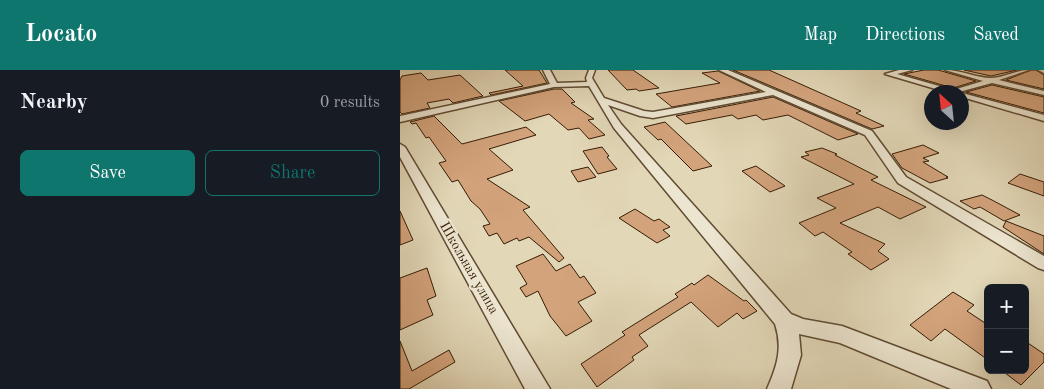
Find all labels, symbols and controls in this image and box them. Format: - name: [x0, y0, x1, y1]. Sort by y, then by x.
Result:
- text: Locato: [25, 23, 97, 47]
- text: Map: [804, 26, 837, 44]
- text: Directions: [865, 26, 945, 44]
- text: Saved: [973, 26, 1019, 44]
- north arrow: [924, 85, 969, 130]
- text: Nearby: [20, 92, 88, 113]
- text: 0 results: [320, 95, 380, 111]
- button: Save: [20, 150, 195, 196]
- button: Share: [205, 150, 380, 196]
- street label: Школьная улица: [437, 220, 501, 317]
- map controls: [984, 284, 1029, 374]
- button: +: [984, 284, 1029, 329]
- button: −: [984, 329, 1029, 374]

